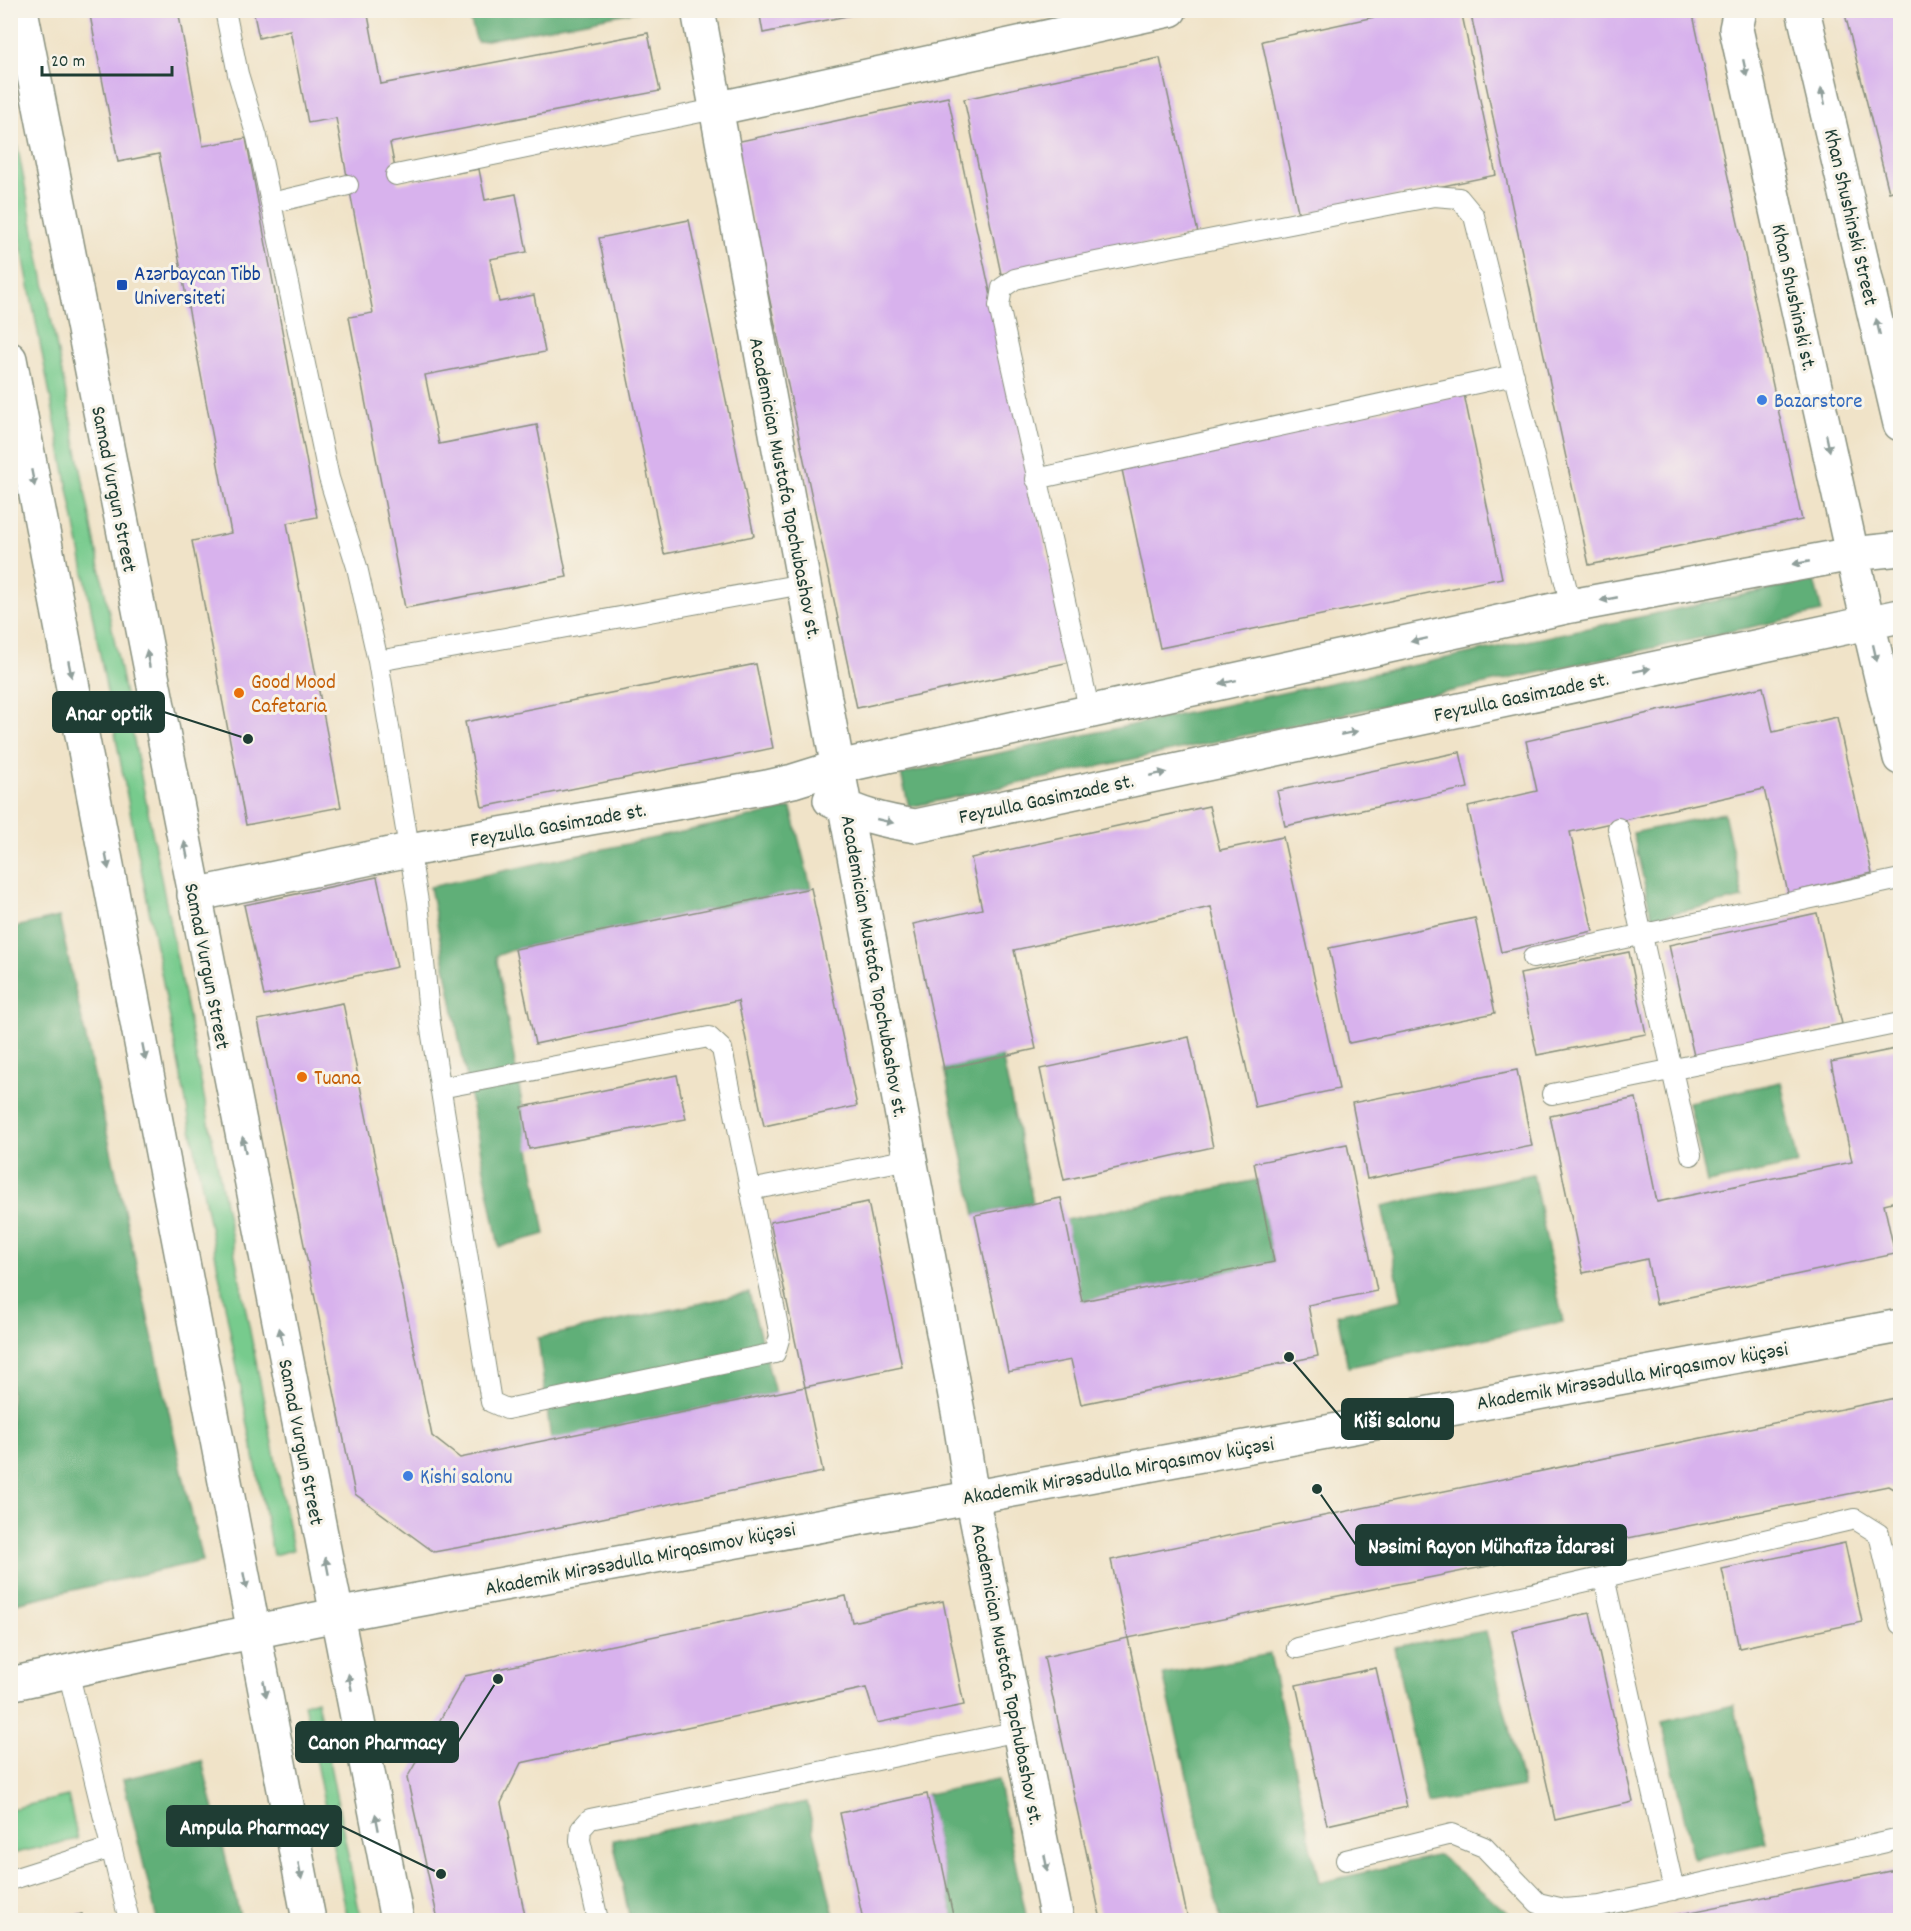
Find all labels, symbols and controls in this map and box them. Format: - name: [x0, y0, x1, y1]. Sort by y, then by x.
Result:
- scale bar: [42, 39, 172, 77]
- text: 20 m: [51, 50, 85, 75]
- one-way arrow: [1741, 58, 1750, 77]
- one-way arrow: [1818, 87, 1828, 105]
- street label: Khan Shushinski Street: [1814, 126, 1884, 309]
- street label: Khan Shushinski st.: [1762, 221, 1822, 374]
- place label: Azərbaycan Tibb Universiteti: [134, 261, 261, 315]
- marker: Azərbaycan Tibb Universiteti: [115, 278, 129, 292]
- one-way arrow: [1872, 317, 1882, 336]
- street label: Academician Mustafa Topchubashov st.: [739, 335, 827, 642]
- place label: Bazarstore: [1774, 388, 1862, 418]
- marker: Bazarstore: [1755, 393, 1769, 407]
- street label: Samad Vurgun Street: [81, 404, 143, 576]
- one-way arrow: [1823, 433, 1833, 452]
- one-way arrow: [29, 469, 38, 488]
- one-way arrow: [1791, 559, 1810, 568]
- one-way arrow: [1600, 595, 1619, 604]
- one-way arrow: [1409, 636, 1428, 645]
- one-way arrow: [1871, 644, 1881, 662]
- one-way arrow: [143, 649, 152, 668]
- one-way arrow: [66, 660, 75, 679]
- one-way arrow: [1633, 665, 1652, 675]
- street label: Feyzulla Gasimzade st.: [1431, 666, 1612, 732]
- place label: Good Mood Cafetaria: [251, 669, 336, 723]
- one-way arrow: [1219, 678, 1238, 687]
- marker: Good Mood Cafetaria: [232, 686, 246, 700]
- callout: Anar optik: [53, 692, 164, 732]
- text: Anar optik: [66, 700, 152, 731]
- one-way arrow: [1340, 728, 1359, 737]
- street label: Feyzulla Gasimzade st.: [956, 768, 1137, 834]
- one-way arrow: [1149, 769, 1168, 778]
- street label: Feyzulla Gasimzade st.: [468, 797, 649, 857]
- street label: Academician Mustafa Topchubashov st.: [831, 813, 913, 1120]
- one-way arrow: [876, 816, 894, 826]
- one-way arrow: [181, 841, 190, 860]
- one-way arrow: [103, 852, 112, 871]
- street label: Samad Vurgun Street: [174, 881, 236, 1053]
- one-way arrow: [140, 1043, 149, 1062]
- place label: Tuana: [314, 1065, 362, 1095]
- marker: Tuana: [295, 1070, 309, 1084]
- one-way arrow: [239, 1135, 248, 1154]
- one-way arrow: [276, 1327, 286, 1345]
- street label: Akademik Mirəsədulla Mirqasımov küçəsi: [1474, 1336, 1791, 1420]
- street label: Samad Vurgun Street: [268, 1357, 330, 1529]
- callout: Kiši salonu: [1342, 1399, 1453, 1439]
- text: Kiši salonu: [1353, 1407, 1441, 1438]
- street label: Akademik Mirəsədulla Mirqasımov küçəsi: [960, 1431, 1277, 1515]
- place label: Kishi salonu: [420, 1464, 512, 1494]
- marker: Kishi salonu: [401, 1469, 415, 1483]
- street label: Akademik Mirəsədulla Mirqasımov küçəsi: [483, 1516, 799, 1606]
- street label: Academician Mustafa Topchubashov st.: [961, 1521, 1049, 1828]
- callout: Nəsimi Rayon Mühafizə İdarəsi: [1356, 1525, 1626, 1565]
- text: Nəsimi Rayon Mühafizə İdarəsi: [1368, 1533, 1614, 1564]
- one-way arrow: [322, 1556, 331, 1575]
- one-way arrow: [241, 1572, 250, 1591]
- one-way arrow: [345, 1672, 354, 1691]
- one-way arrow: [261, 1679, 270, 1698]
- callout: Canon Pharmacy: [296, 1722, 458, 1762]
- text: Canon Pharmacy: [308, 1729, 447, 1760]
- callout: Ampula Pharmacy: [167, 1806, 341, 1846]
- one-way arrow: [372, 1812, 381, 1831]
- text: Ampula Pharmacy: [179, 1814, 330, 1845]
- one-way arrow: [1042, 1854, 1051, 1873]
- one-way arrow: [296, 1862, 305, 1881]

